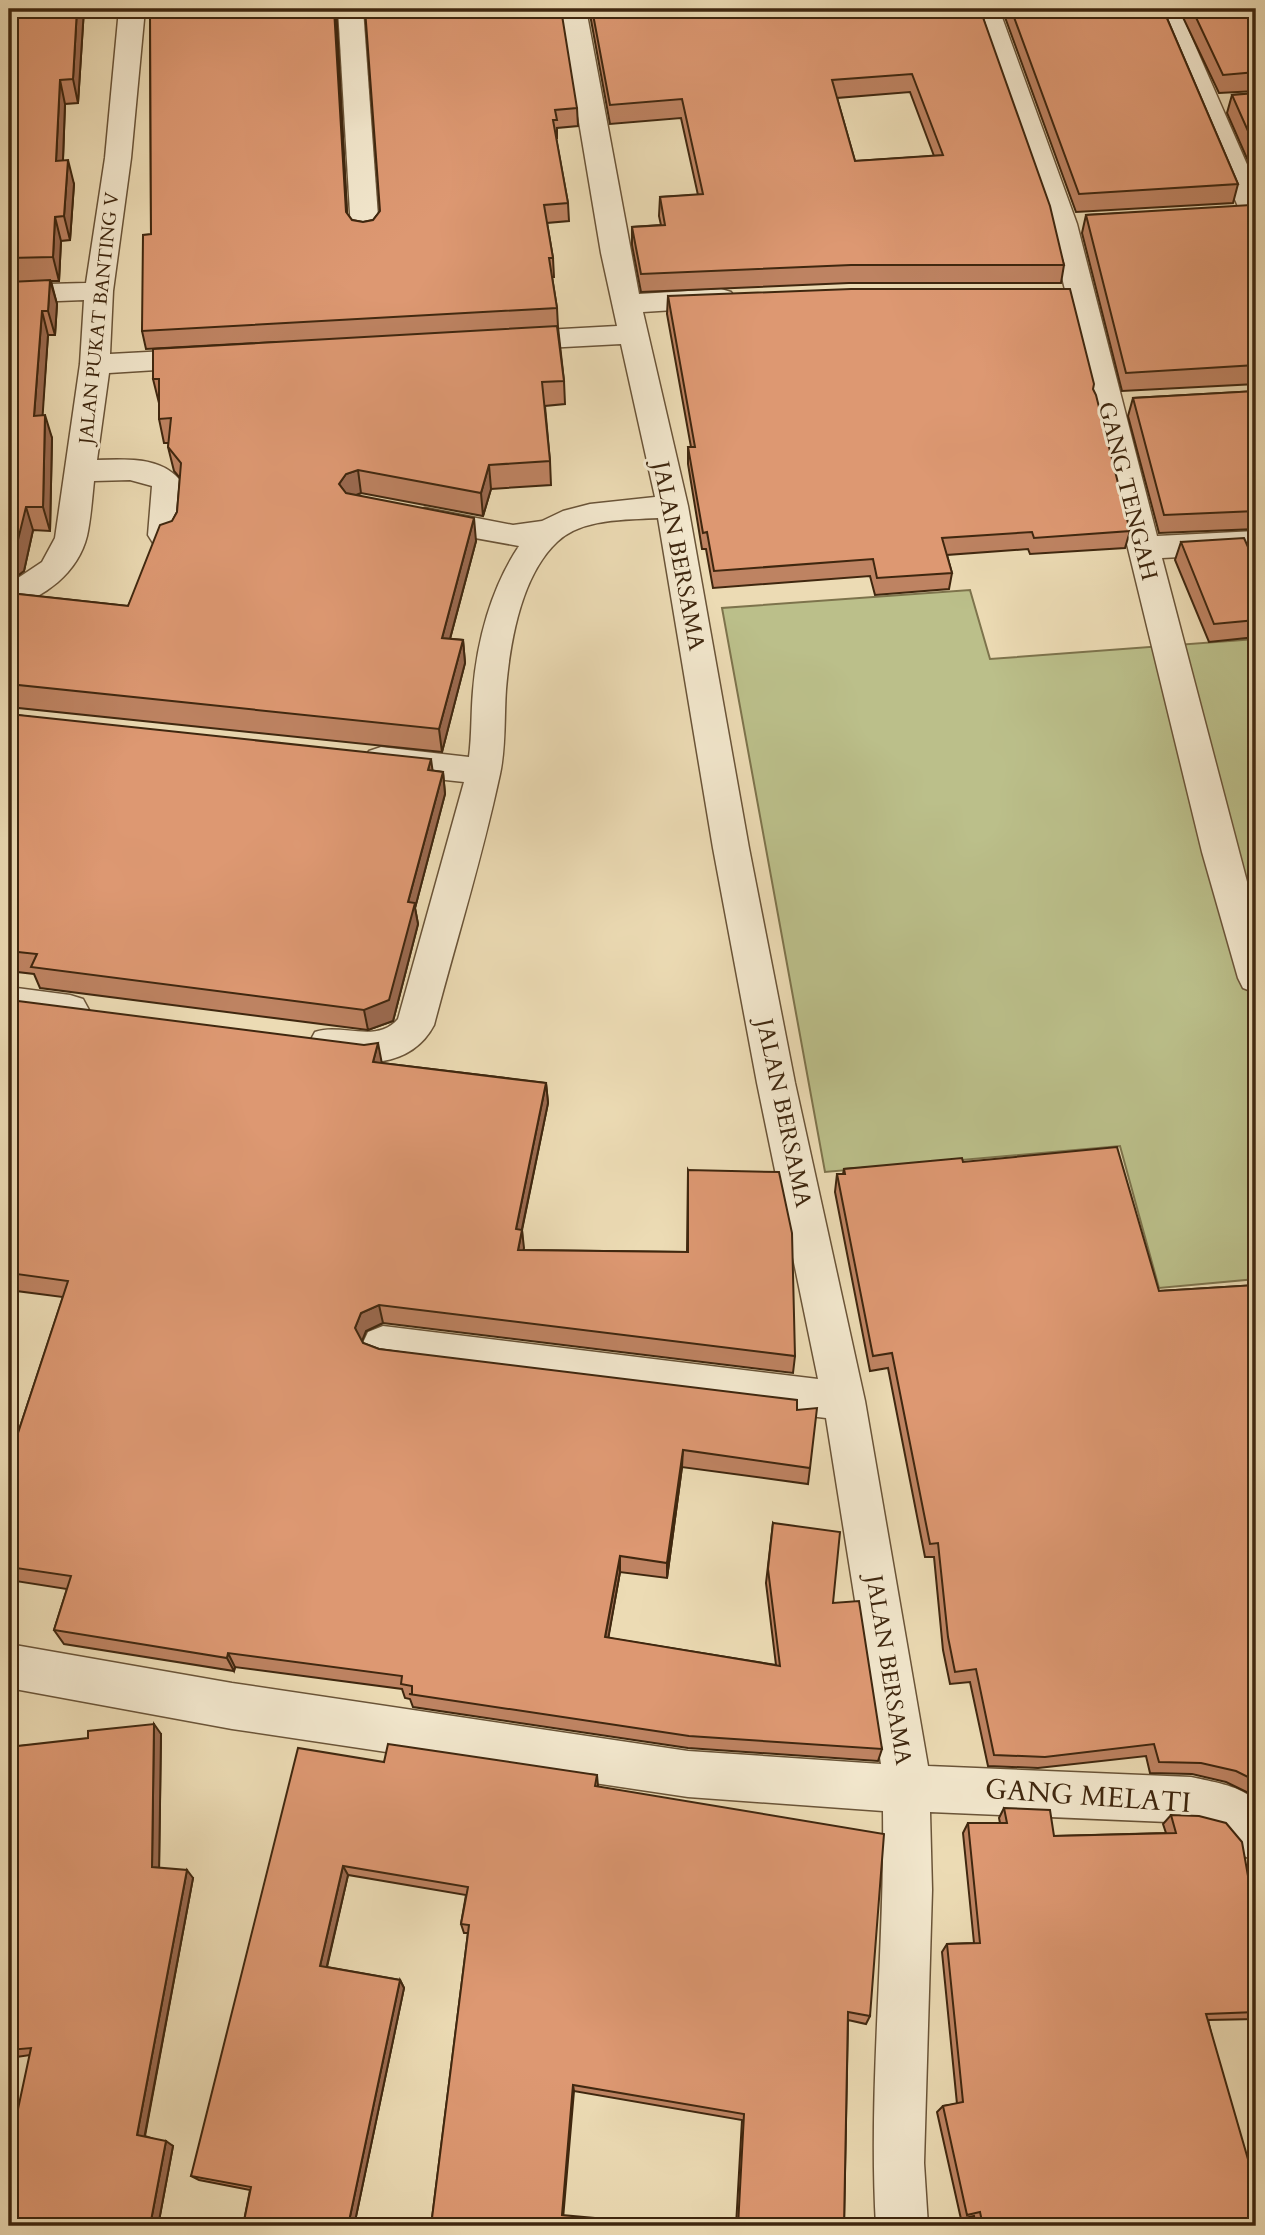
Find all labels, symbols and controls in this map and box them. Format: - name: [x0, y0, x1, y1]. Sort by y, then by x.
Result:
- street label: JALAN PUKAT BANTING V: [73, 191, 125, 448]
- street label: GANG TENGAH: [1091, 398, 1165, 584]
- street label: JALAN BERSAMA: [645, 456, 713, 654]
- street label: JALAN BERSAMA: [748, 1013, 819, 1211]
- street label: JALAN BERSAMA: [858, 1570, 919, 1768]
- street label: GANG MELATI: [984, 1770, 1192, 1822]

